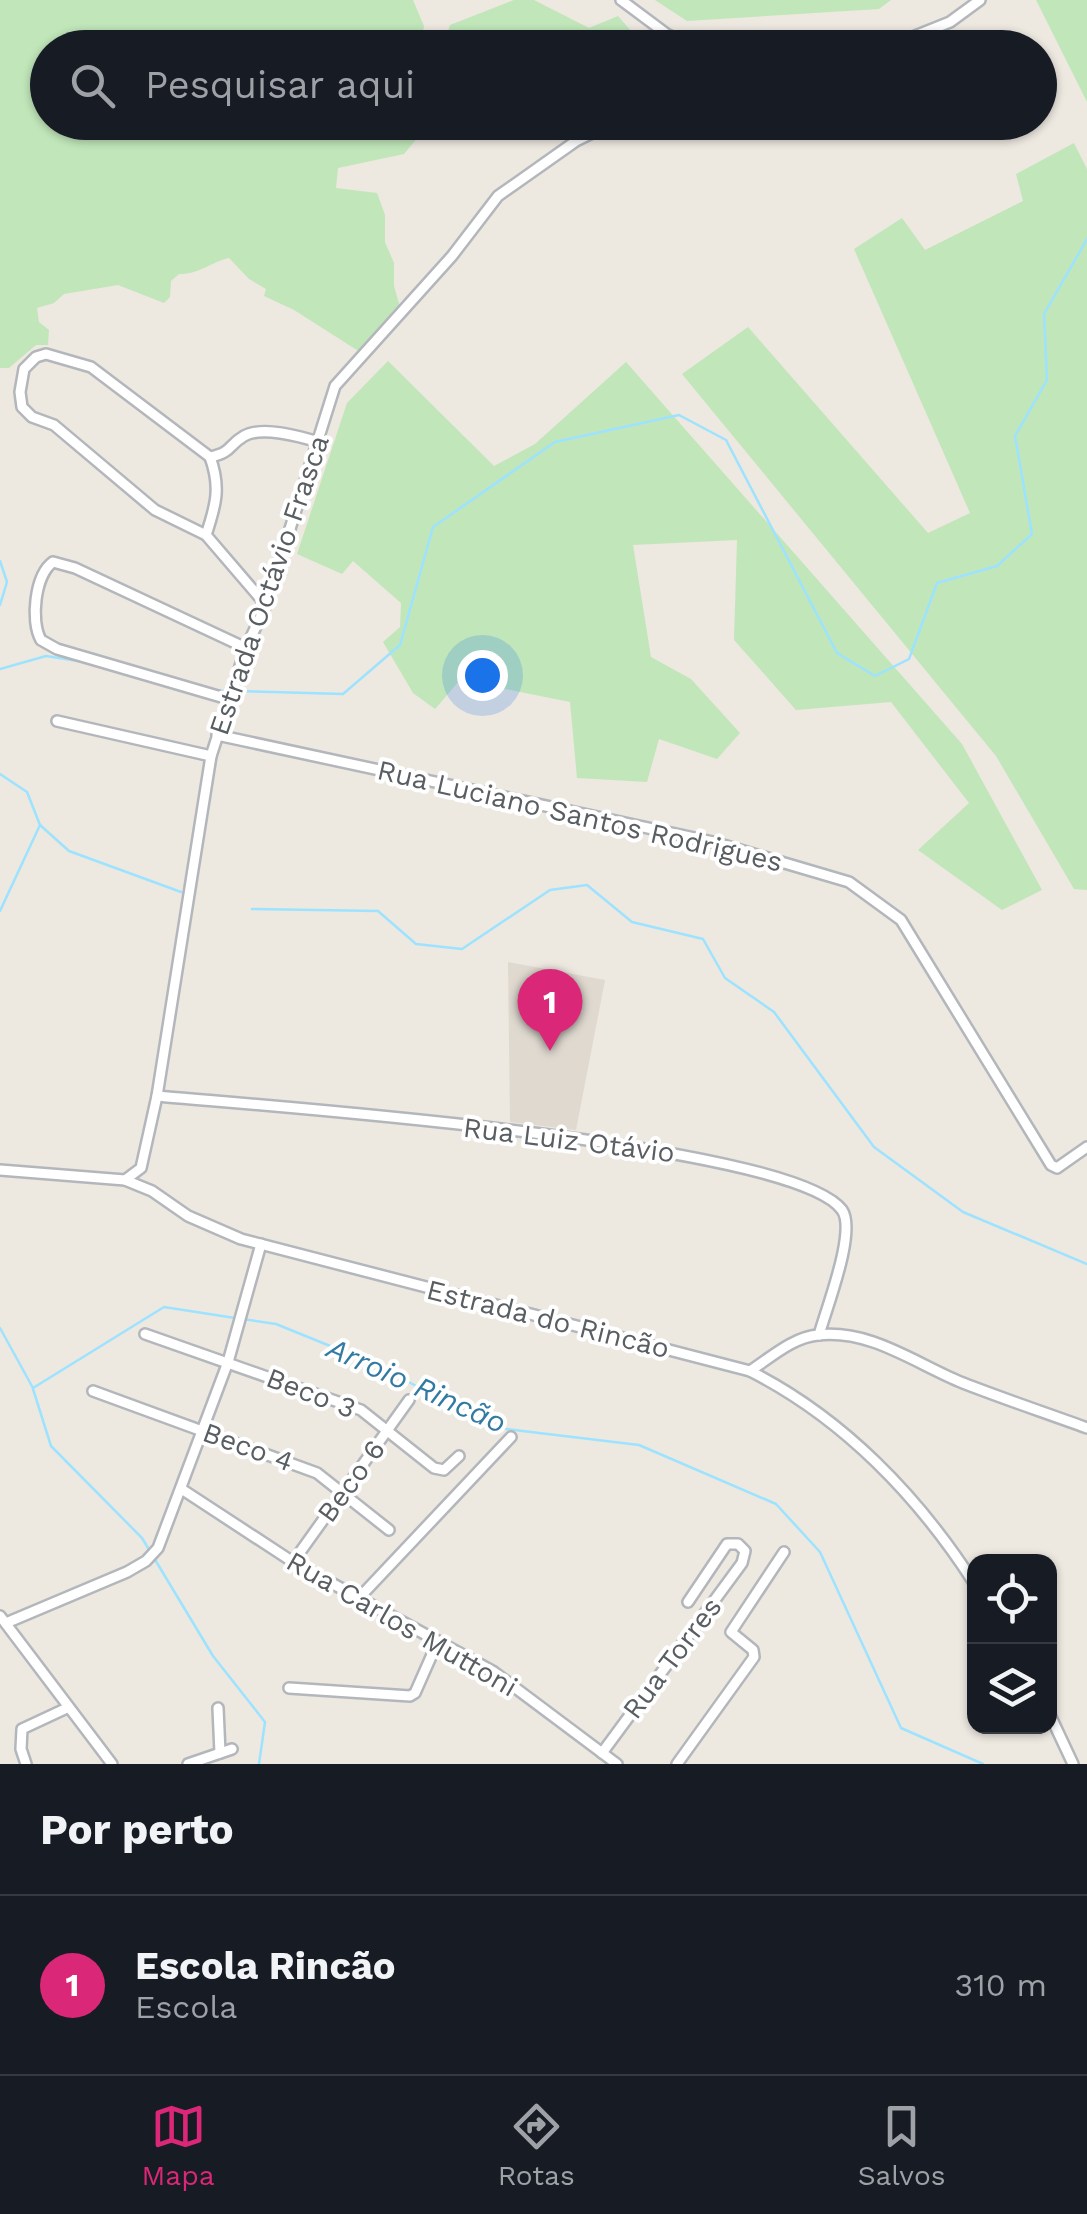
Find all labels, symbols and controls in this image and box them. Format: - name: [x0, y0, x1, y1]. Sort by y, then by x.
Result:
- search box: [30, 30, 1057, 140]
- icon: search: [65, 58, 120, 113]
- text: Pesquisar aqui: [145, 63, 415, 107]
- street label: Estrada Octávio Frasca: [202, 431, 336, 739]
- your location: [457, 650, 508, 701]
- street label: Rua Luciano Santos Rodrigues: [374, 753, 786, 879]
- pin: 1: [518, 968, 582, 1051]
- street label: Rua Luiz Otávio: [461, 1111, 677, 1169]
- street label: Estrada do Rincão: [423, 1273, 673, 1365]
- water label: Arroio Rincão: [320, 1329, 512, 1440]
- street label: Beco 3: [262, 1361, 360, 1425]
- street label: Beco 4: [198, 1415, 298, 1479]
- street label: Beco 6: [310, 1433, 392, 1529]
- street label: Rua Carlos Muttoni: [281, 1545, 523, 1703]
- map controls: [967, 1554, 1057, 1734]
- button: locate: [967, 1554, 1057, 1644]
- street label: Rua Torres: [616, 1591, 728, 1725]
- button: layers: [967, 1644, 1057, 1734]
- text: Por perto: [40, 1805, 234, 1854]
- text: Escola Rincão: [135, 1944, 396, 1988]
- text: 1: [66, 1966, 79, 2004]
- text: 310 m: [955, 1966, 1047, 2004]
- text: Escola: [135, 1988, 237, 2026]
- tab: Mapa: [142, 2099, 215, 2192]
- tab: Rotas: [498, 2099, 575, 2192]
- tab: Salvos: [858, 2099, 945, 2192]

